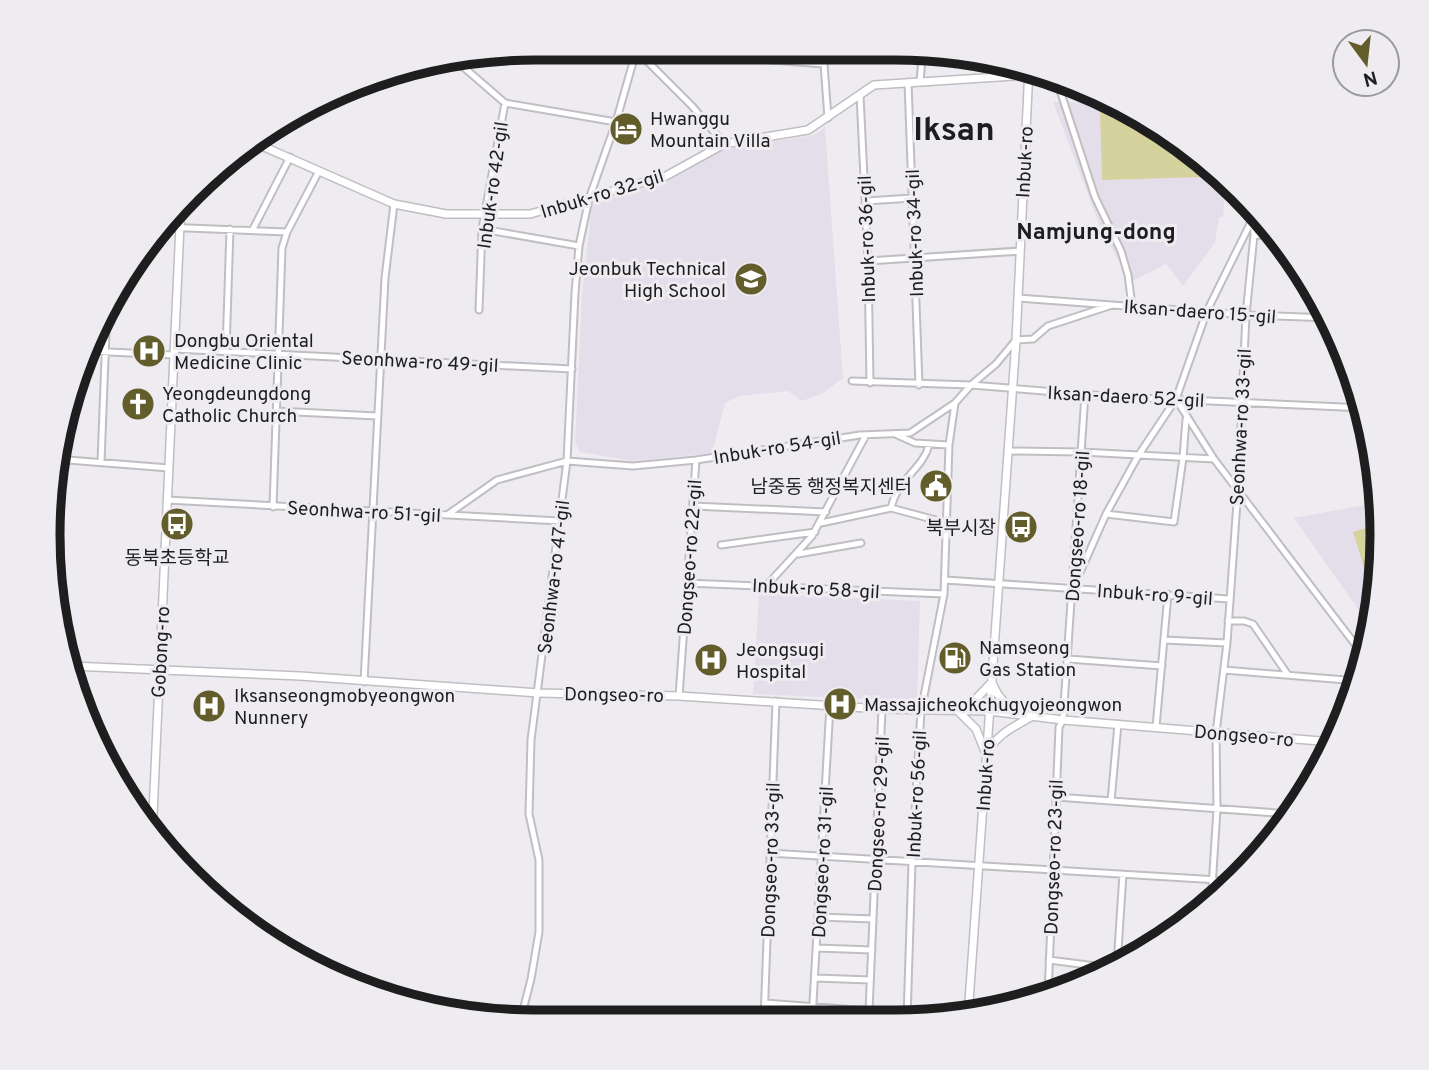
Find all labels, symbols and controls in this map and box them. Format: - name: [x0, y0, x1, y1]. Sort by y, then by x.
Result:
- north arrow: [1331, 28, 1401, 98]
- text: N: [1360, 64, 1380, 91]
- place label: Hwanggu Mountain Villa: [650, 108, 771, 154]
- hotel icon: Hwanggu Mountain Villa: [607, 110, 645, 148]
- district label: Iksan: [913, 111, 995, 153]
- street label: Inbuk-ro 42-gil: [473, 120, 515, 250]
- street label: Inbuk-ro: [1012, 125, 1040, 199]
- street label: Inbuk-ro 32-gil: [538, 165, 667, 225]
- street label: Inbuk-ro 34-gil: [902, 169, 930, 297]
- street label: Inbuk-ro 36-gil: [854, 175, 882, 303]
- district label: Namjung-dong: [1016, 219, 1176, 248]
- place label: Jeonbuk Technical High School: [569, 258, 726, 304]
- school or university icon: Jeonbuk Technical High School: [732, 260, 770, 298]
- street label: Iksan-daero 15-gil: [1123, 296, 1277, 330]
- place label: Dongbu Oriental Medicine Clinic: [174, 330, 314, 376]
- hospital icon: Dongbu Oriental Medicine Clinic: [130, 332, 168, 370]
- street label: Seonhwa-ro 49-gil: [341, 347, 499, 379]
- street label: Seonhwa-ro 33-gil: [1226, 348, 1258, 506]
- street label: Iksan-daero 52-gil: [1047, 382, 1205, 414]
- place label: Yeongdeungdong Catholic Church: [162, 383, 311, 429]
- church icon: Yeongdeungdong Catholic Church: [119, 385, 157, 423]
- street label: Inbuk-ro 54-gil: [712, 427, 843, 471]
- street label: Dongseo-ro 18-gil: [1062, 450, 1096, 602]
- public building icon: 남중동 행정복지센터: [917, 467, 955, 505]
- place label: 남중동 행정복지센터: [750, 476, 912, 500]
- street label: Dongseo-ro 22-gil: [674, 479, 708, 636]
- street label: Seonhwa-ro 51-gil: [286, 497, 441, 529]
- street label: Seonhwa-ro 47-gil: [534, 499, 576, 656]
- bus stop icon: 동북초등학교: [158, 505, 196, 543]
- bus stop icon: 북부시장: [1002, 508, 1040, 546]
- place label: 북부시장: [926, 517, 996, 541]
- place label: 동북초등학교: [125, 547, 229, 571]
- street label: Inbuk-ro 58-gil: [751, 575, 880, 605]
- street label: Inbuk-ro 9-gil: [1096, 580, 1214, 612]
- street label: Gobong-ro: [148, 606, 176, 699]
- place label: Namseong Gas Station: [979, 637, 1076, 683]
- place label: Jeongsugi Hospital: [736, 639, 824, 685]
- fuel station icon: Namseong Gas Station: [936, 639, 974, 677]
- hospital icon: Jeongsugi Hospital: [692, 641, 730, 679]
- street label: Dongseo-ro: [564, 683, 664, 709]
- place label: Iksanseongmobyeongwon Nunnery: [234, 685, 455, 731]
- hospital icon: Massajicheokchugyojeongwon: [821, 685, 859, 723]
- hospital icon: Iksanseongmobyeongwon Nunnery: [190, 687, 228, 725]
- place label: Massajicheokchugyojeongwon: [864, 694, 1122, 718]
- street label: Dongseo-ro: [1193, 721, 1295, 753]
- street label: Inbuk-ro 56-gil: [903, 730, 933, 859]
- street label: Dongseo-ro 29-gil: [864, 736, 896, 892]
- street label: Inbuk-ro: [973, 738, 1001, 812]
- street label: Dongseo-ro 23-gil: [1040, 779, 1070, 935]
- street label: Dongseo-ro 33-gil: [757, 782, 787, 938]
- street label: Dongseo-ro 31-gil: [808, 786, 840, 939]

